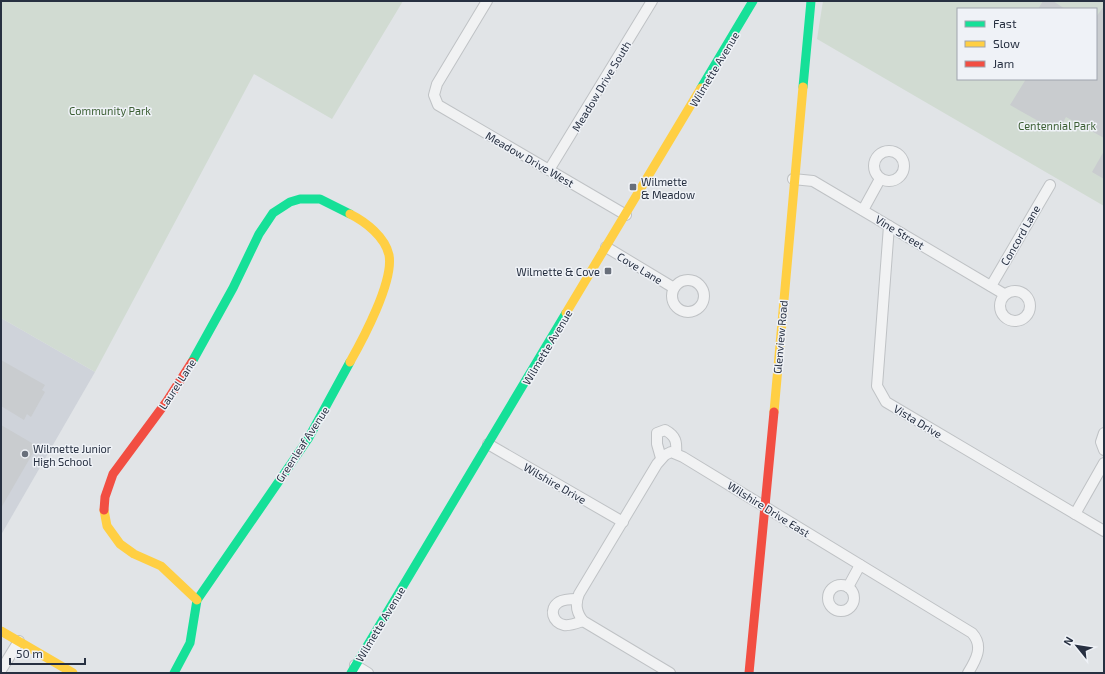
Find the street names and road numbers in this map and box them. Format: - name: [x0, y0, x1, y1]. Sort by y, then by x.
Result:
- street label: Wilmette Avenue: [686, 29, 742, 109]
- street label: Meadow Drive South: [569, 38, 633, 134]
- street label: Meadow Drive West: [484, 128, 576, 190]
- street label: Concord Lane: [997, 202, 1043, 267]
- street label: Vine Street: [873, 212, 927, 252]
- street label: Cove Lane: [615, 249, 665, 287]
- street label: Glenview Road: [770, 300, 790, 374]
- street label: Wilmette Avenue: [519, 307, 575, 387]
- street label: Laurel Lane: [156, 356, 198, 412]
- street label: Vista Drive: [892, 402, 944, 440]
- street label: Greenleaf Avenue: [273, 404, 331, 484]
- street label: Wilshire Drive: [521, 460, 589, 506]
- street label: Wilshire Drive East: [726, 478, 812, 540]
- street label: Wilmette Avenue: [352, 584, 408, 664]

